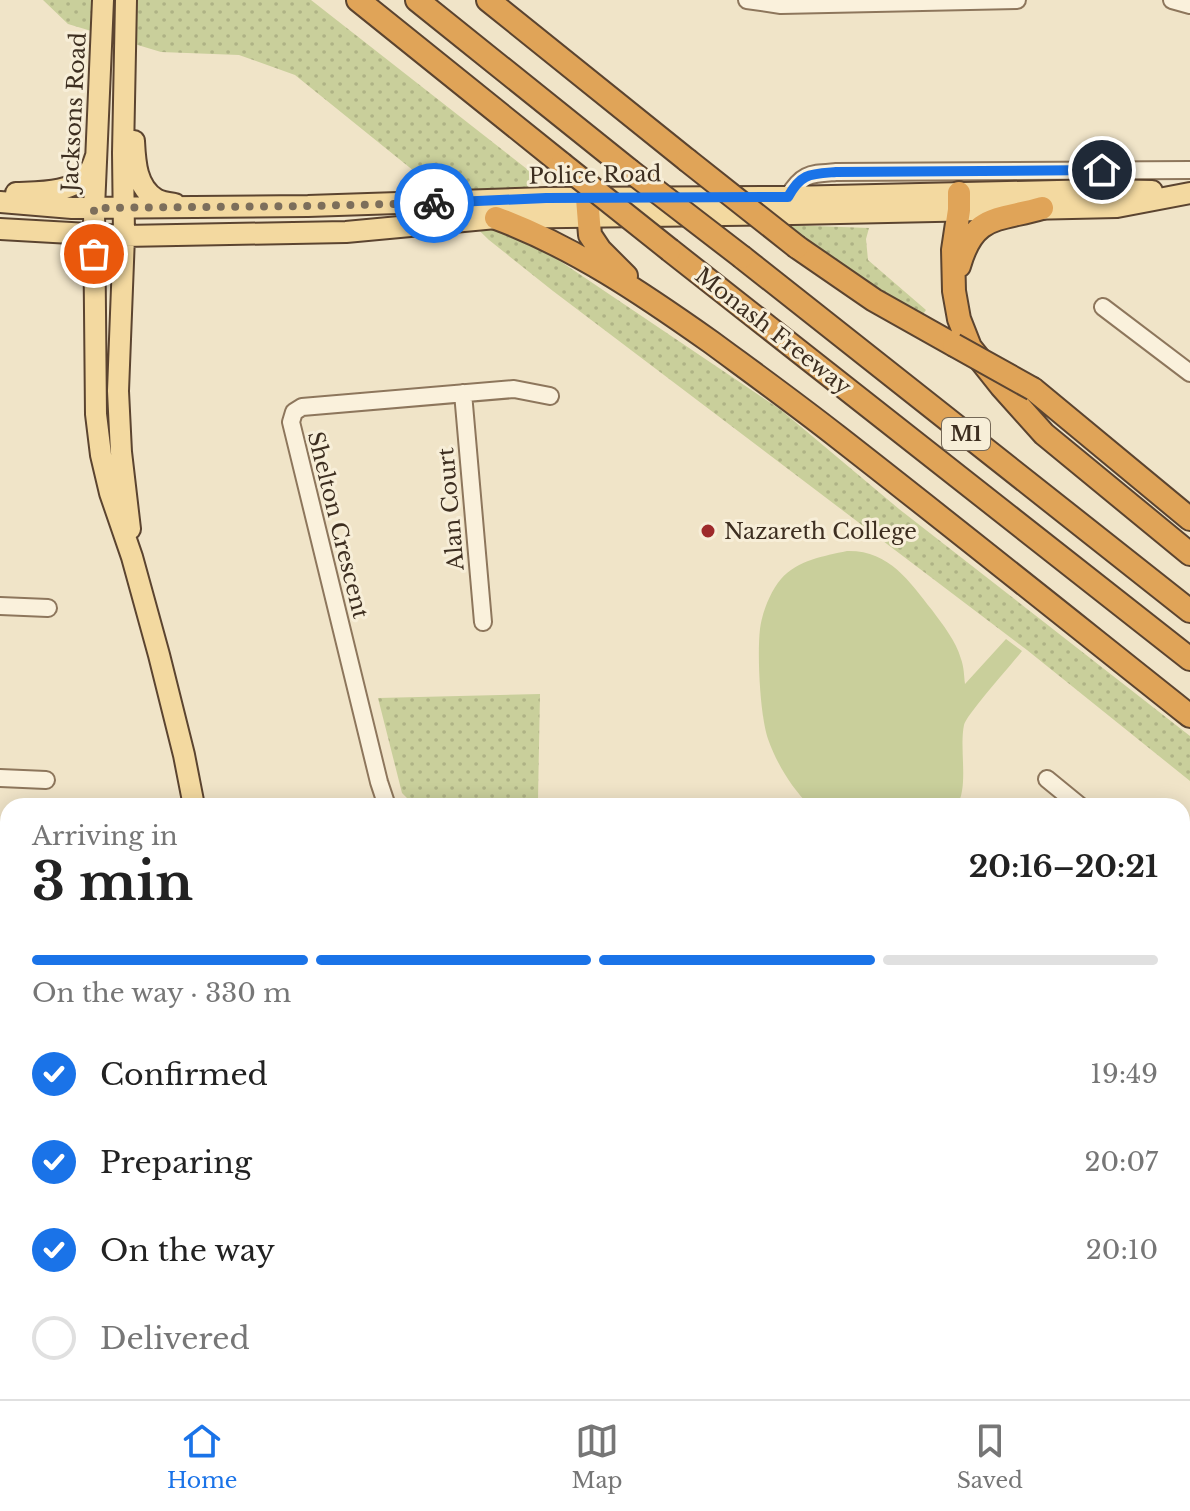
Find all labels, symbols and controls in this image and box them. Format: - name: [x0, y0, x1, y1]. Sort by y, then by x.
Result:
- street label: Jacksons Road: [56, 31, 92, 196]
- pin: [1068, 136, 1136, 204]
- icon: home: [1080, 148, 1124, 192]
- street label: Police Road: [528, 160, 662, 190]
- courier: [394, 163, 474, 243]
- icon: bike: [412, 181, 456, 225]
- pin: [60, 220, 128, 288]
- icon: bag: [72, 232, 116, 276]
- street label: Monash Freeway: [690, 262, 856, 400]
- road number: M1: [942, 418, 990, 450]
- street label: Shelton Crescent: [302, 429, 374, 622]
- street label: Alan Court: [432, 446, 470, 573]
- place label: Nazareth College: [724, 518, 917, 545]
- marker: Nazareth College: [699, 522, 717, 540]
- text: Arriving in: [32, 820, 178, 852]
- text: 20:16–20:21: [969, 848, 1158, 885]
- text: 3 min: [32, 850, 193, 914]
- text: On the way · 330 m: [32, 977, 291, 1009]
- icon: check: [32, 1052, 76, 1096]
- text: Confirmed: [100, 1056, 268, 1093]
- text: 19:49: [1090, 1058, 1158, 1090]
- icon: check: [32, 1140, 76, 1184]
- text: Preparing: [100, 1144, 252, 1181]
- text: 20:07: [1084, 1146, 1158, 1178]
- icon: check: [32, 1228, 76, 1272]
- text: On the way: [100, 1232, 275, 1269]
- text: 20:10: [1086, 1234, 1158, 1266]
- text: Delivered: [100, 1320, 250, 1357]
- tab: Home: [167, 1419, 237, 1494]
- tab: Map: [571, 1419, 623, 1494]
- tab: Saved: [957, 1419, 1023, 1494]

